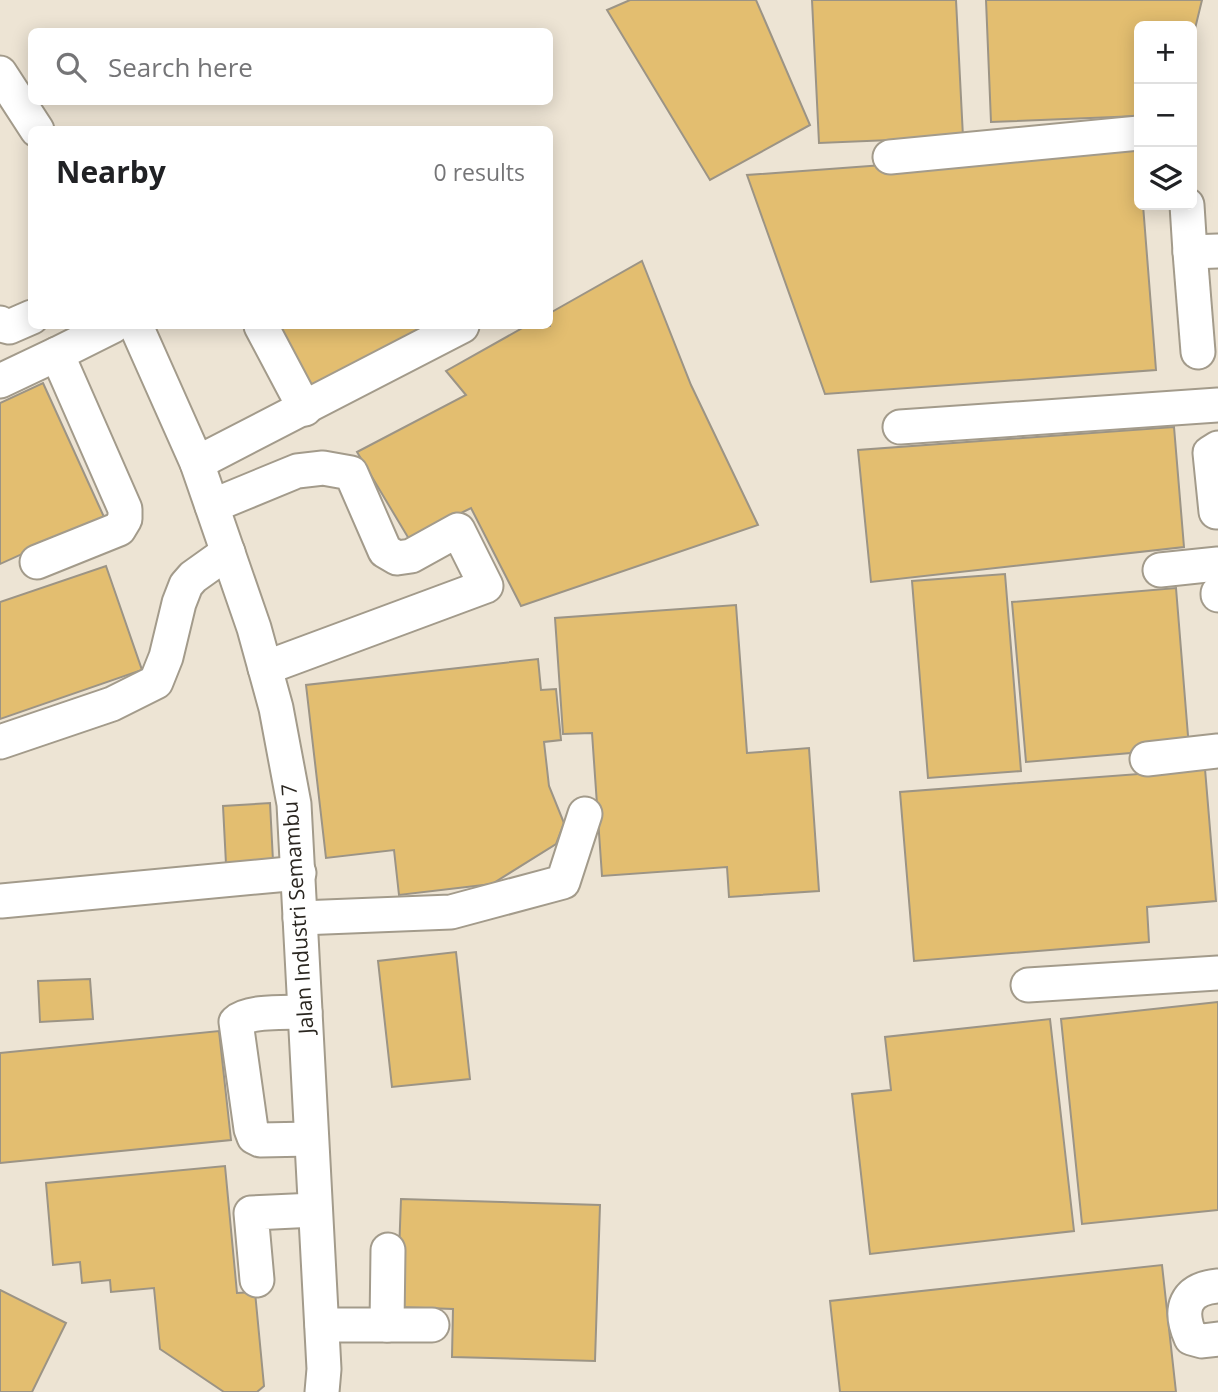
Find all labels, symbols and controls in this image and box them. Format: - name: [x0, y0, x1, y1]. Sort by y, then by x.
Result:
- map controls: [1134, 21, 1197, 210]
- button: +: [1134, 21, 1197, 84]
- search box: [28, 28, 553, 105]
- icon: search: [52, 48, 90, 86]
- text: Search here: [108, 49, 253, 85]
- button: −: [1134, 84, 1197, 147]
- button: layers: [1134, 147, 1197, 210]
- text: Nearby: [56, 151, 166, 192]
- text: 0 results: [434, 156, 525, 188]
- street label: Jalan Industri Semambu 7: [274, 783, 320, 1037]

